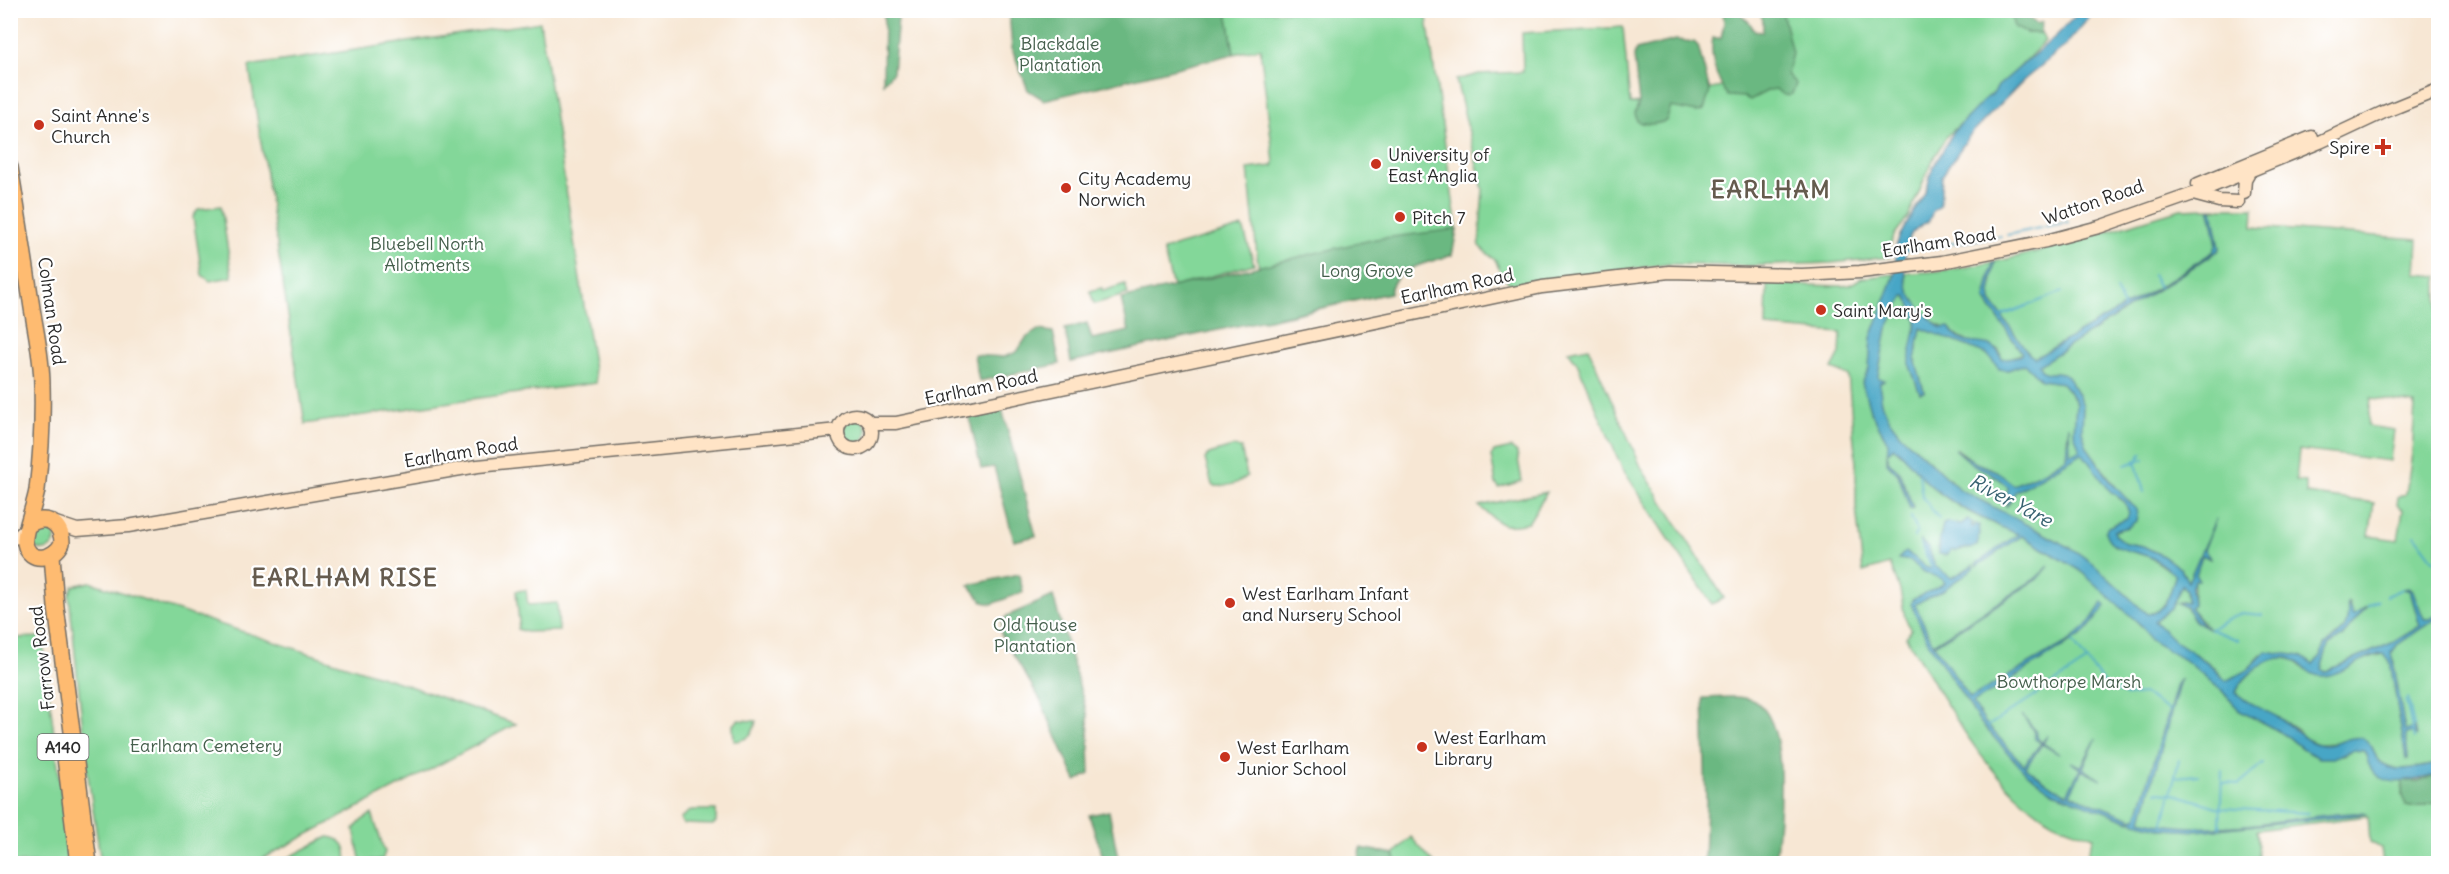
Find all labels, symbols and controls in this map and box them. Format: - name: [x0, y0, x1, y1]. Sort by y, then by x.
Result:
- park label: Blackdale Plantation: [1019, 32, 1101, 76]
- place label: Saint Anne's Church: [51, 104, 150, 148]
- marker: Saint Anne's Church: [32, 118, 46, 132]
- place label: Spire: [2329, 136, 2370, 159]
- marker: Spire: [2374, 138, 2392, 156]
- place label: University of East Anglia: [1388, 143, 1490, 187]
- marker: University of East Anglia: [1369, 157, 1383, 171]
- place label: City Academy Norwich: [1078, 167, 1191, 211]
- district label: EARLHAM: [1711, 174, 1831, 204]
- street label: Watton Road: [2040, 174, 2147, 230]
- marker: City Academy Norwich: [1059, 181, 1073, 195]
- place label: Pitch 7: [1412, 206, 1466, 229]
- marker: Pitch 7: [1393, 210, 1407, 224]
- street label: Earlham Road: [1880, 222, 1998, 262]
- park label: Bluebell North Allotments: [370, 232, 484, 276]
- street label: Colman Road: [33, 256, 71, 367]
- park label: Long Grove: [1320, 259, 1414, 282]
- street label: Earlham Road: [1398, 263, 1516, 309]
- place label: Saint Mary's: [1833, 299, 1932, 322]
- marker: Saint Mary's: [1814, 303, 1828, 317]
- street label: Earlham Road: [922, 364, 1040, 410]
- street label: Earlham Road: [402, 432, 520, 472]
- water label: River Yare: [1965, 468, 2058, 533]
- district label: EARLHAM RISE: [252, 562, 438, 592]
- place label: West Earlham Infant and Nursery School: [1242, 582, 1409, 626]
- marker: West Earlham Infant and Nursery School: [1223, 596, 1237, 610]
- street label: Farrow Road: [24, 604, 60, 711]
- park label: Old House Plantation: [993, 613, 1077, 657]
- park label: Bowthorpe Marsh: [1997, 670, 2141, 693]
- place label: West Earlham Library: [1434, 726, 1547, 770]
- road number: A140: [38, 734, 88, 760]
- park label: Earlham Cemetery: [130, 734, 282, 757]
- place label: West Earlham Junior School: [1237, 736, 1350, 780]
- marker: West Earlham Library: [1415, 740, 1429, 754]
- marker: West Earlham Junior School: [1218, 750, 1232, 764]

